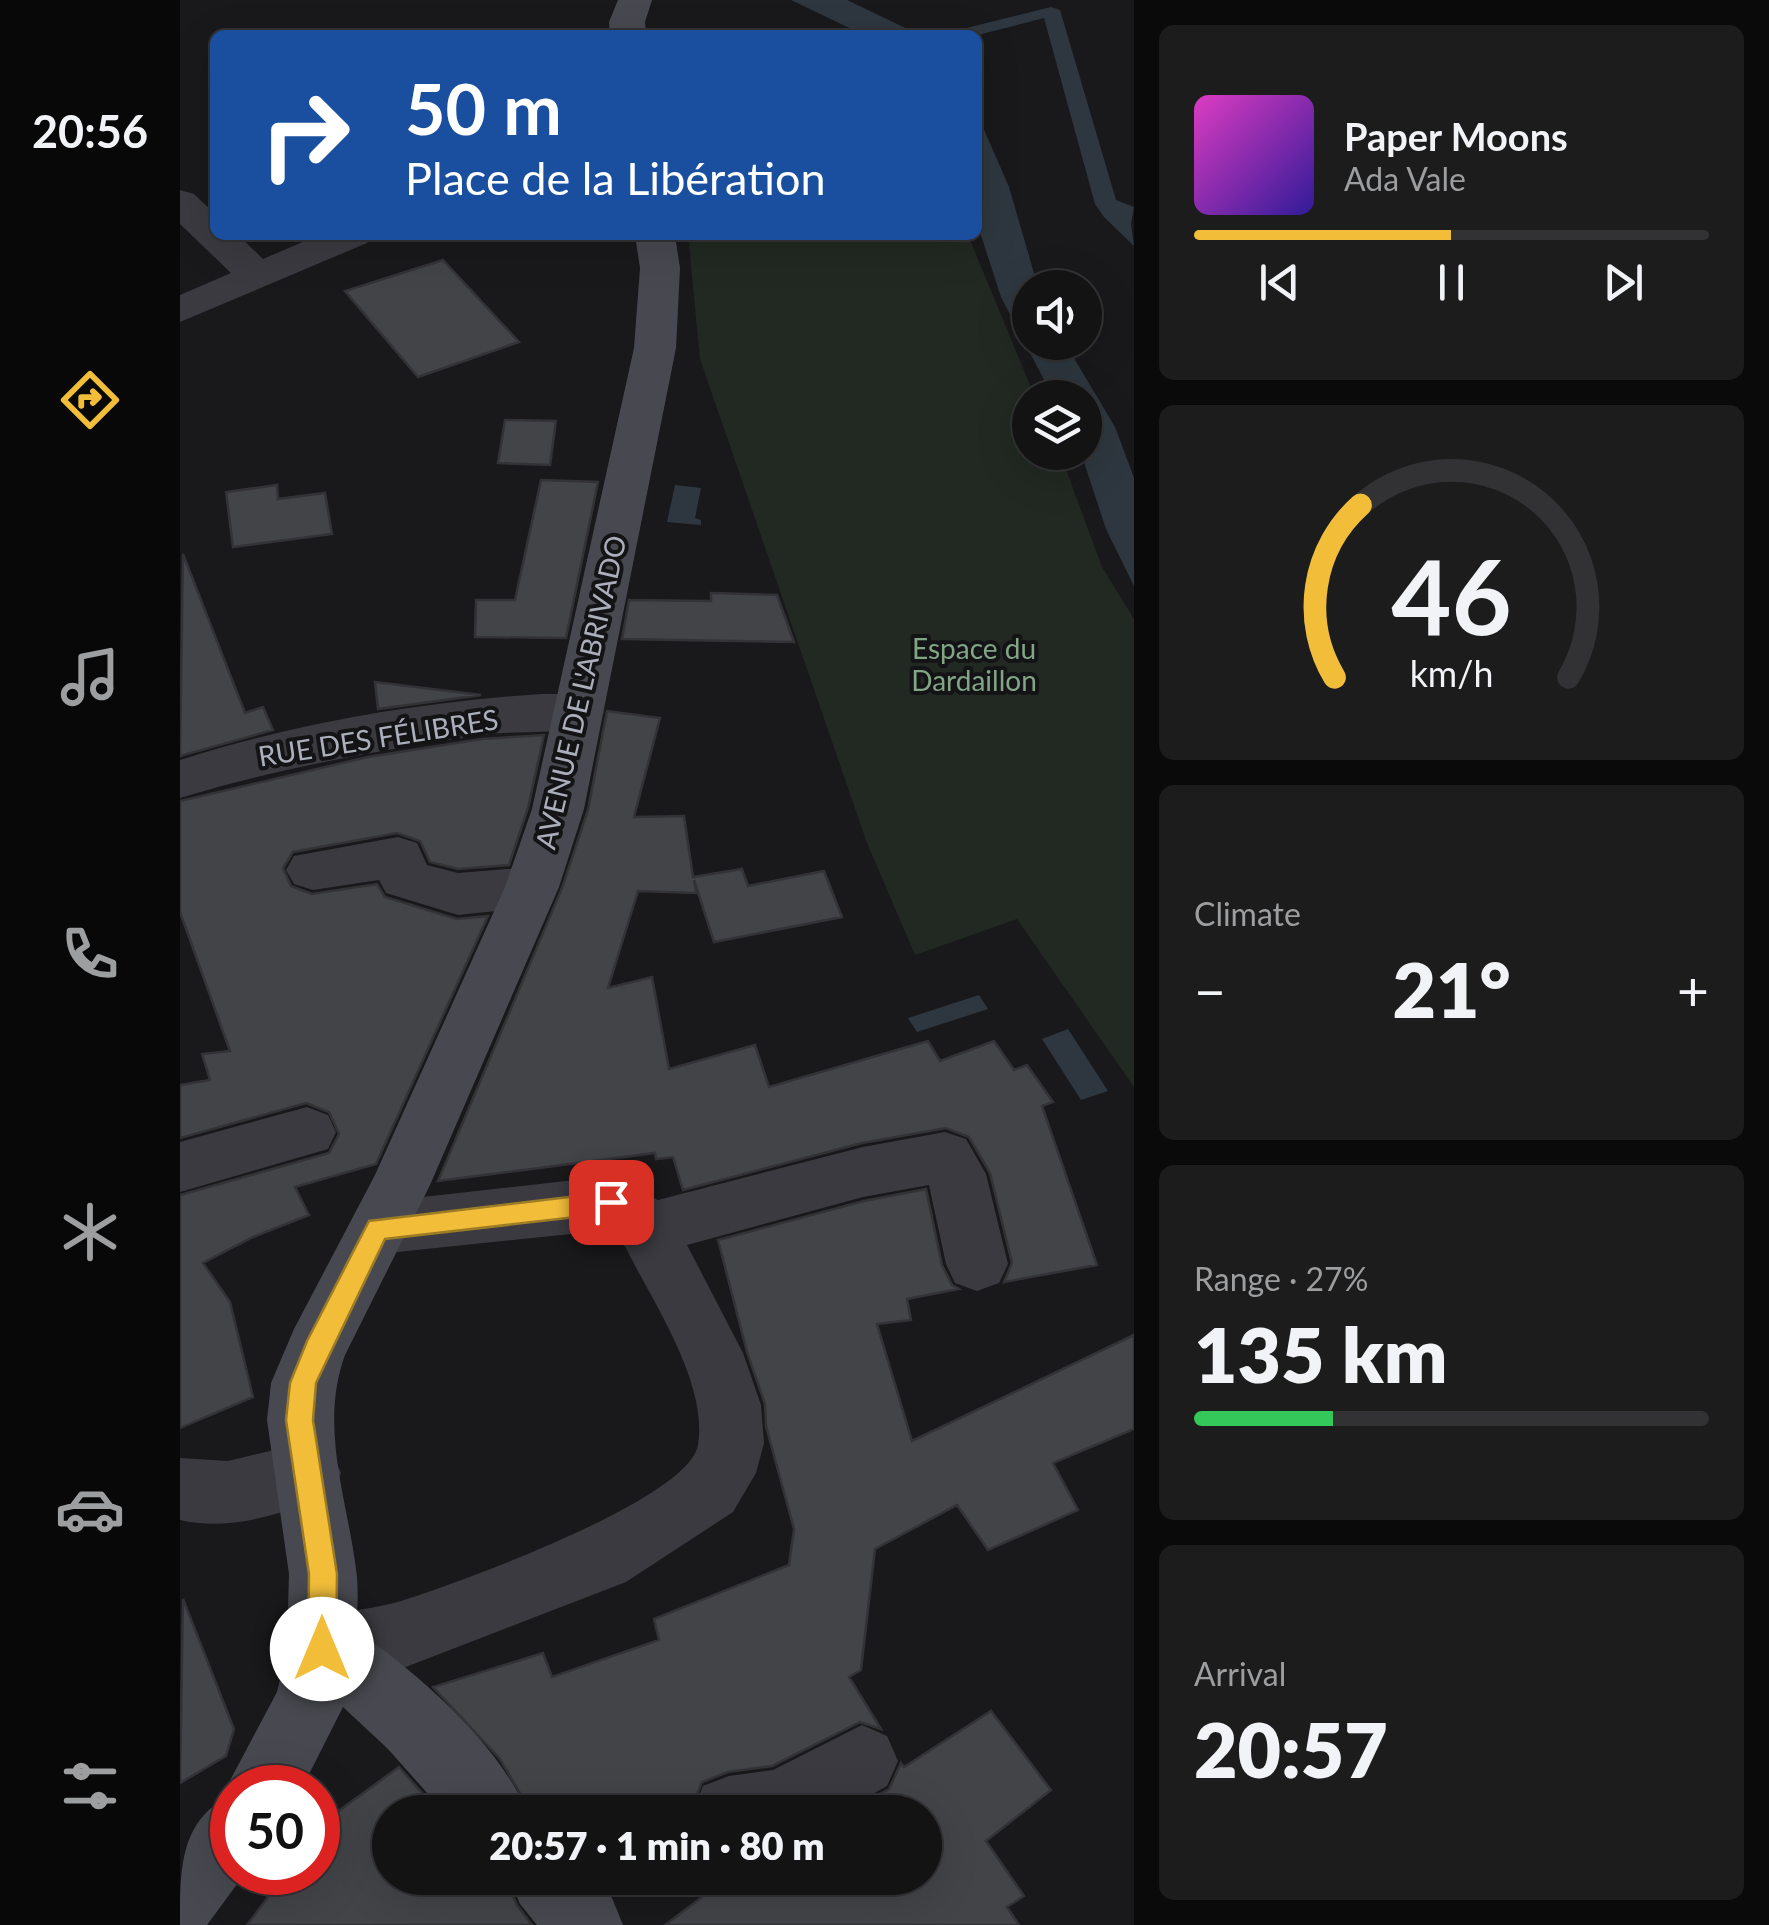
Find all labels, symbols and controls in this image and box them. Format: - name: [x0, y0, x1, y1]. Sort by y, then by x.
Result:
- text: 50 m: [405, 66, 562, 150]
- icon: right: [240, 70, 370, 200]
- text: 20:56: [32, 104, 148, 158]
- text: Paper Moons: [1344, 113, 1568, 159]
- text: Place de la Libération: [405, 151, 826, 205]
- text: Ada Vale: [1344, 159, 1466, 198]
- icon: previous: [1252, 255, 1307, 310]
- icon: pause: [1424, 255, 1479, 310]
- icon: next: [1596, 255, 1651, 310]
- map controls: [1012, 270, 1102, 470]
- button: sound: [1012, 270, 1102, 360]
- icon: directions: [55, 365, 125, 435]
- button: layers: [1012, 380, 1102, 470]
- street label: AVENUE DE L'ABRIVADO: [527, 532, 633, 852]
- text: 46: [1391, 532, 1512, 657]
- park label: Espace du Dardaillon: [911, 631, 1037, 697]
- icon: music: [55, 642, 125, 712]
- text: km/h: [1410, 652, 1493, 695]
- street label: RUE DES FÉLIBRES: [256, 701, 500, 773]
- text: Climate: [1194, 894, 1301, 933]
- icon: phone: [55, 919, 125, 989]
- text: 21°: [1392, 944, 1511, 1034]
- text: −: [1194, 957, 1226, 1023]
- text: +: [1677, 957, 1709, 1023]
- pin: [569, 1160, 654, 1245]
- icon: arrive: [584, 1175, 639, 1230]
- icon: climate: [55, 1197, 125, 1267]
- text: Range · 27%: [1194, 1259, 1368, 1298]
- text: 135 km: [1194, 1309, 1448, 1399]
- icon: car: [55, 1474, 125, 1544]
- position arrow: [270, 1597, 374, 1701]
- text: Arrival: [1194, 1654, 1286, 1693]
- text: 20:57: [1194, 1704, 1388, 1794]
- icon: filters: [55, 1751, 125, 1821]
- speed limit sign: 50: [210, 1765, 340, 1895]
- text: 20:57 · 1 min · 80 m: [489, 1822, 825, 1868]

